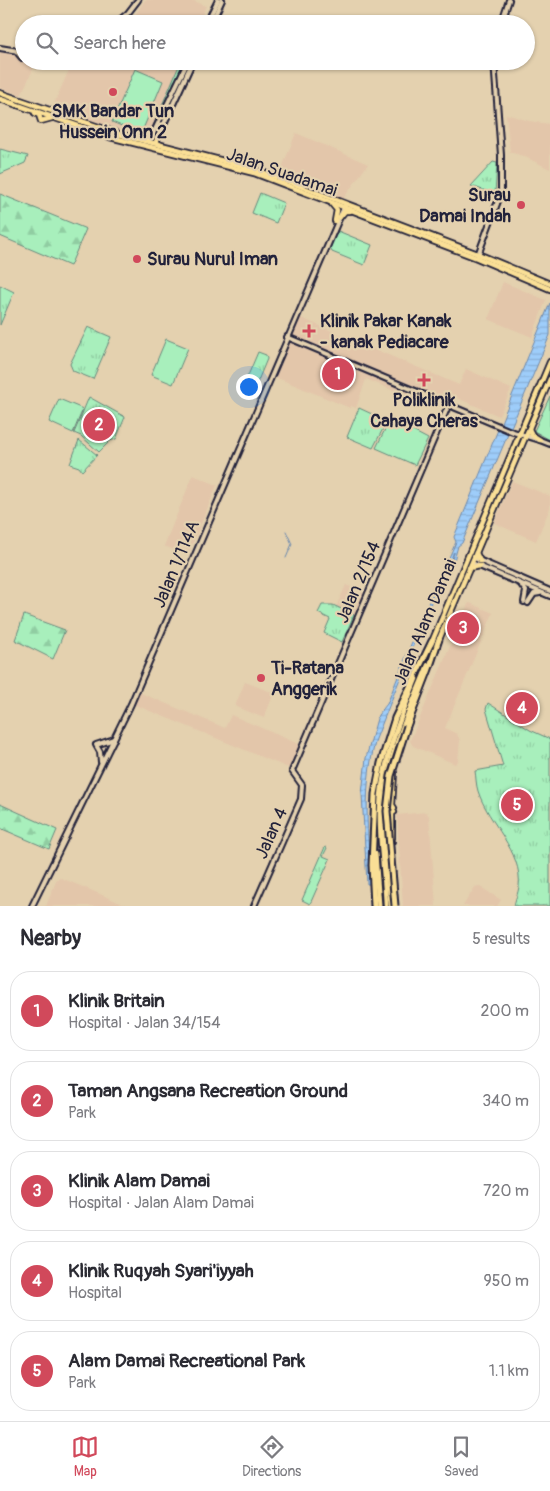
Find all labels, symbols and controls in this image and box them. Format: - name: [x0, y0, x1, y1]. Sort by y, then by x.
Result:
- search box: [15, 15, 535, 70]
- icon: search: [33, 29, 61, 57]
- text: Search here: [73, 31, 166, 55]
- marker: SMK Bandar Tun Hussein Onn 2: [107, 86, 119, 98]
- place label: SMK Bandar Tun Hussein Onn 2: [52, 100, 174, 144]
- street label: Jalan Suadamai: [223, 143, 340, 202]
- place label: Surau Damai Indah: [419, 184, 512, 228]
- marker: Surau Damai Indah: [515, 199, 527, 211]
- place label: Surau Nurul Iman: [147, 248, 278, 271]
- marker: Surau Nurul Iman: [131, 253, 143, 265]
- place label: Klinik Pakar Kanak - kanak Pediacare: [320, 310, 452, 354]
- marker: Klinik Pakar Kanak - kanak Pediacare: [302, 324, 316, 338]
- pin: 1: [322, 355, 354, 393]
- marker: Poliklinik Cahaya Cheras: [417, 373, 431, 387]
- your location: [236, 374, 262, 400]
- place label: Poliklinik Cahaya Cheras: [370, 389, 479, 433]
- pin: 2: [83, 406, 115, 444]
- street label: Jalan 1/114A: [148, 517, 205, 611]
- street label: Jalan 2/154: [331, 537, 386, 627]
- street label: Jalan Alam Damai: [389, 556, 462, 689]
- pin: 3: [447, 609, 479, 647]
- place label: Ti-Ratana Anggerik: [270, 657, 344, 701]
- marker: Ti-Ratana Anggerik: [255, 672, 267, 684]
- pin: 4: [506, 689, 538, 727]
- pin: 5: [501, 786, 533, 824]
- street label: Jalan 4: [250, 804, 293, 862]
- text: Nearby: [20, 925, 81, 952]
- text: 5 results: [472, 929, 530, 949]
- text: Klinik Britain: [68, 989, 165, 1013]
- text: 1: [34, 1001, 40, 1021]
- text: 200 m: [481, 1001, 529, 1021]
- text: Hospital · Jalan 34/154: [68, 1013, 221, 1033]
- text: Taman Angsana Recreation Ground: [68, 1079, 348, 1103]
- text: 2: [33, 1091, 41, 1111]
- text: 340 m: [482, 1091, 529, 1111]
- text: Park: [68, 1103, 96, 1123]
- text: Klinik Alam Damai: [68, 1169, 210, 1193]
- text: 3: [33, 1181, 41, 1201]
- text: 720 m: [483, 1181, 529, 1201]
- text: Hospital · Jalan Alam Damai: [68, 1193, 254, 1213]
- text: Klinik Ruqyah Syari'iyyah: [68, 1259, 254, 1283]
- text: 4: [32, 1271, 42, 1291]
- text: 950 m: [483, 1271, 529, 1291]
- text: Hospital: [68, 1283, 122, 1303]
- text: Alam Damai Recreational Park: [68, 1349, 305, 1373]
- text: 5: [33, 1361, 41, 1381]
- text: 1.1 km: [489, 1361, 529, 1381]
- text: Park: [68, 1373, 96, 1393]
- tab: Map: [71, 1433, 99, 1480]
- tab: Directions: [242, 1433, 301, 1480]
- tab: Saved: [444, 1433, 479, 1480]

